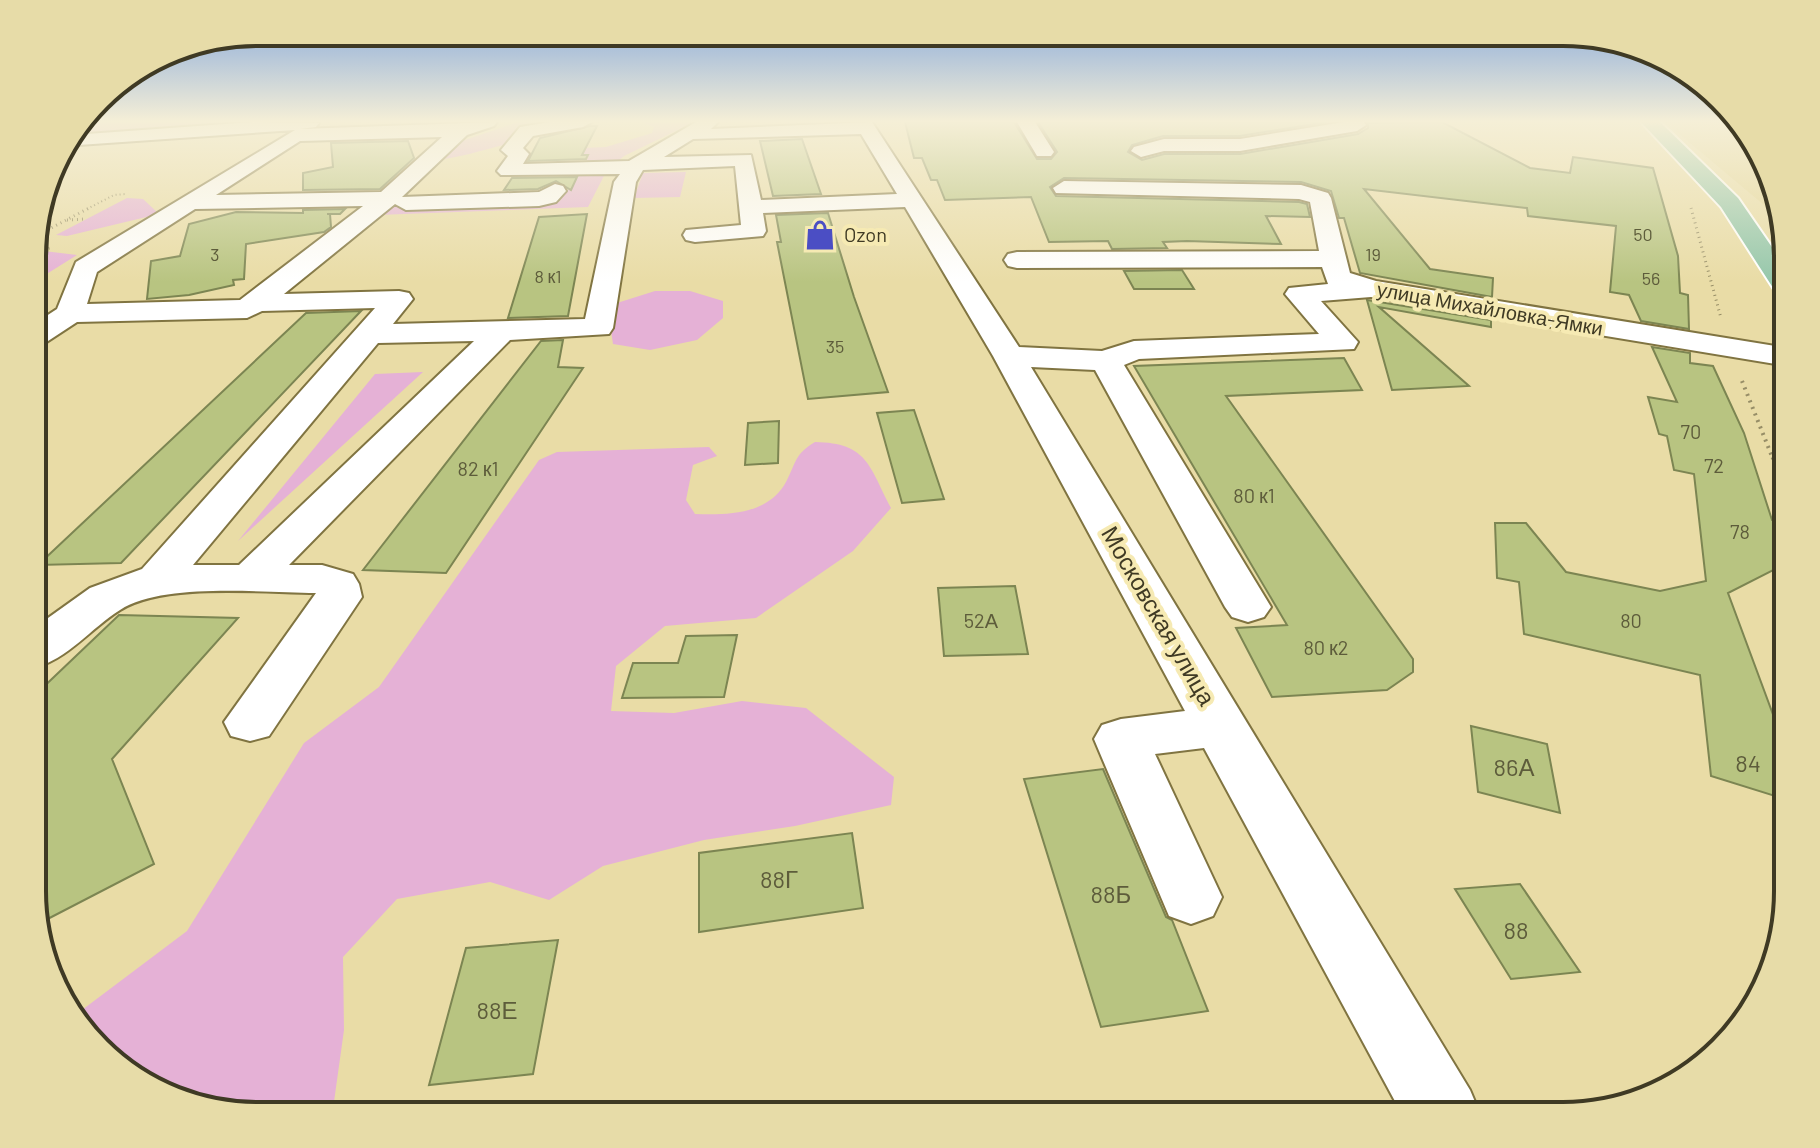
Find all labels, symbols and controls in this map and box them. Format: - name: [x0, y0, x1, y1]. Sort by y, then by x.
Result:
- shop icon: Ozon: [803, 218, 837, 252]
- place label: Ozon: [844, 222, 887, 246]
- house number: 50: [1633, 223, 1653, 245]
- house number: 3: [210, 243, 220, 265]
- house number: 19: [1365, 243, 1381, 265]
- house number: 8 к1: [534, 265, 562, 287]
- house number: 56: [1642, 267, 1660, 289]
- street label: улица Михайловка-Ямки: [1375, 276, 1605, 340]
- house number: 35: [826, 335, 844, 357]
- house number: 70: [1681, 419, 1701, 443]
- house number: 72: [1704, 453, 1724, 477]
- house number: 82 к1: [458, 456, 498, 480]
- house number: 80 к1: [1233, 483, 1275, 507]
- house number: 78: [1730, 519, 1750, 543]
- street label: Московская улица: [1096, 520, 1223, 711]
- house number: 52А: [964, 608, 999, 632]
- house number: 80: [1620, 608, 1642, 632]
- house number: 80 к2: [1303, 635, 1349, 659]
- house number: 84: [1735, 748, 1761, 777]
- house number: 86А: [1494, 752, 1534, 781]
- house number: 88Г: [760, 864, 798, 893]
- house number: 88Б: [1091, 879, 1131, 908]
- house number: 88: [1503, 915, 1529, 944]
- house number: 88Е: [476, 995, 518, 1024]

